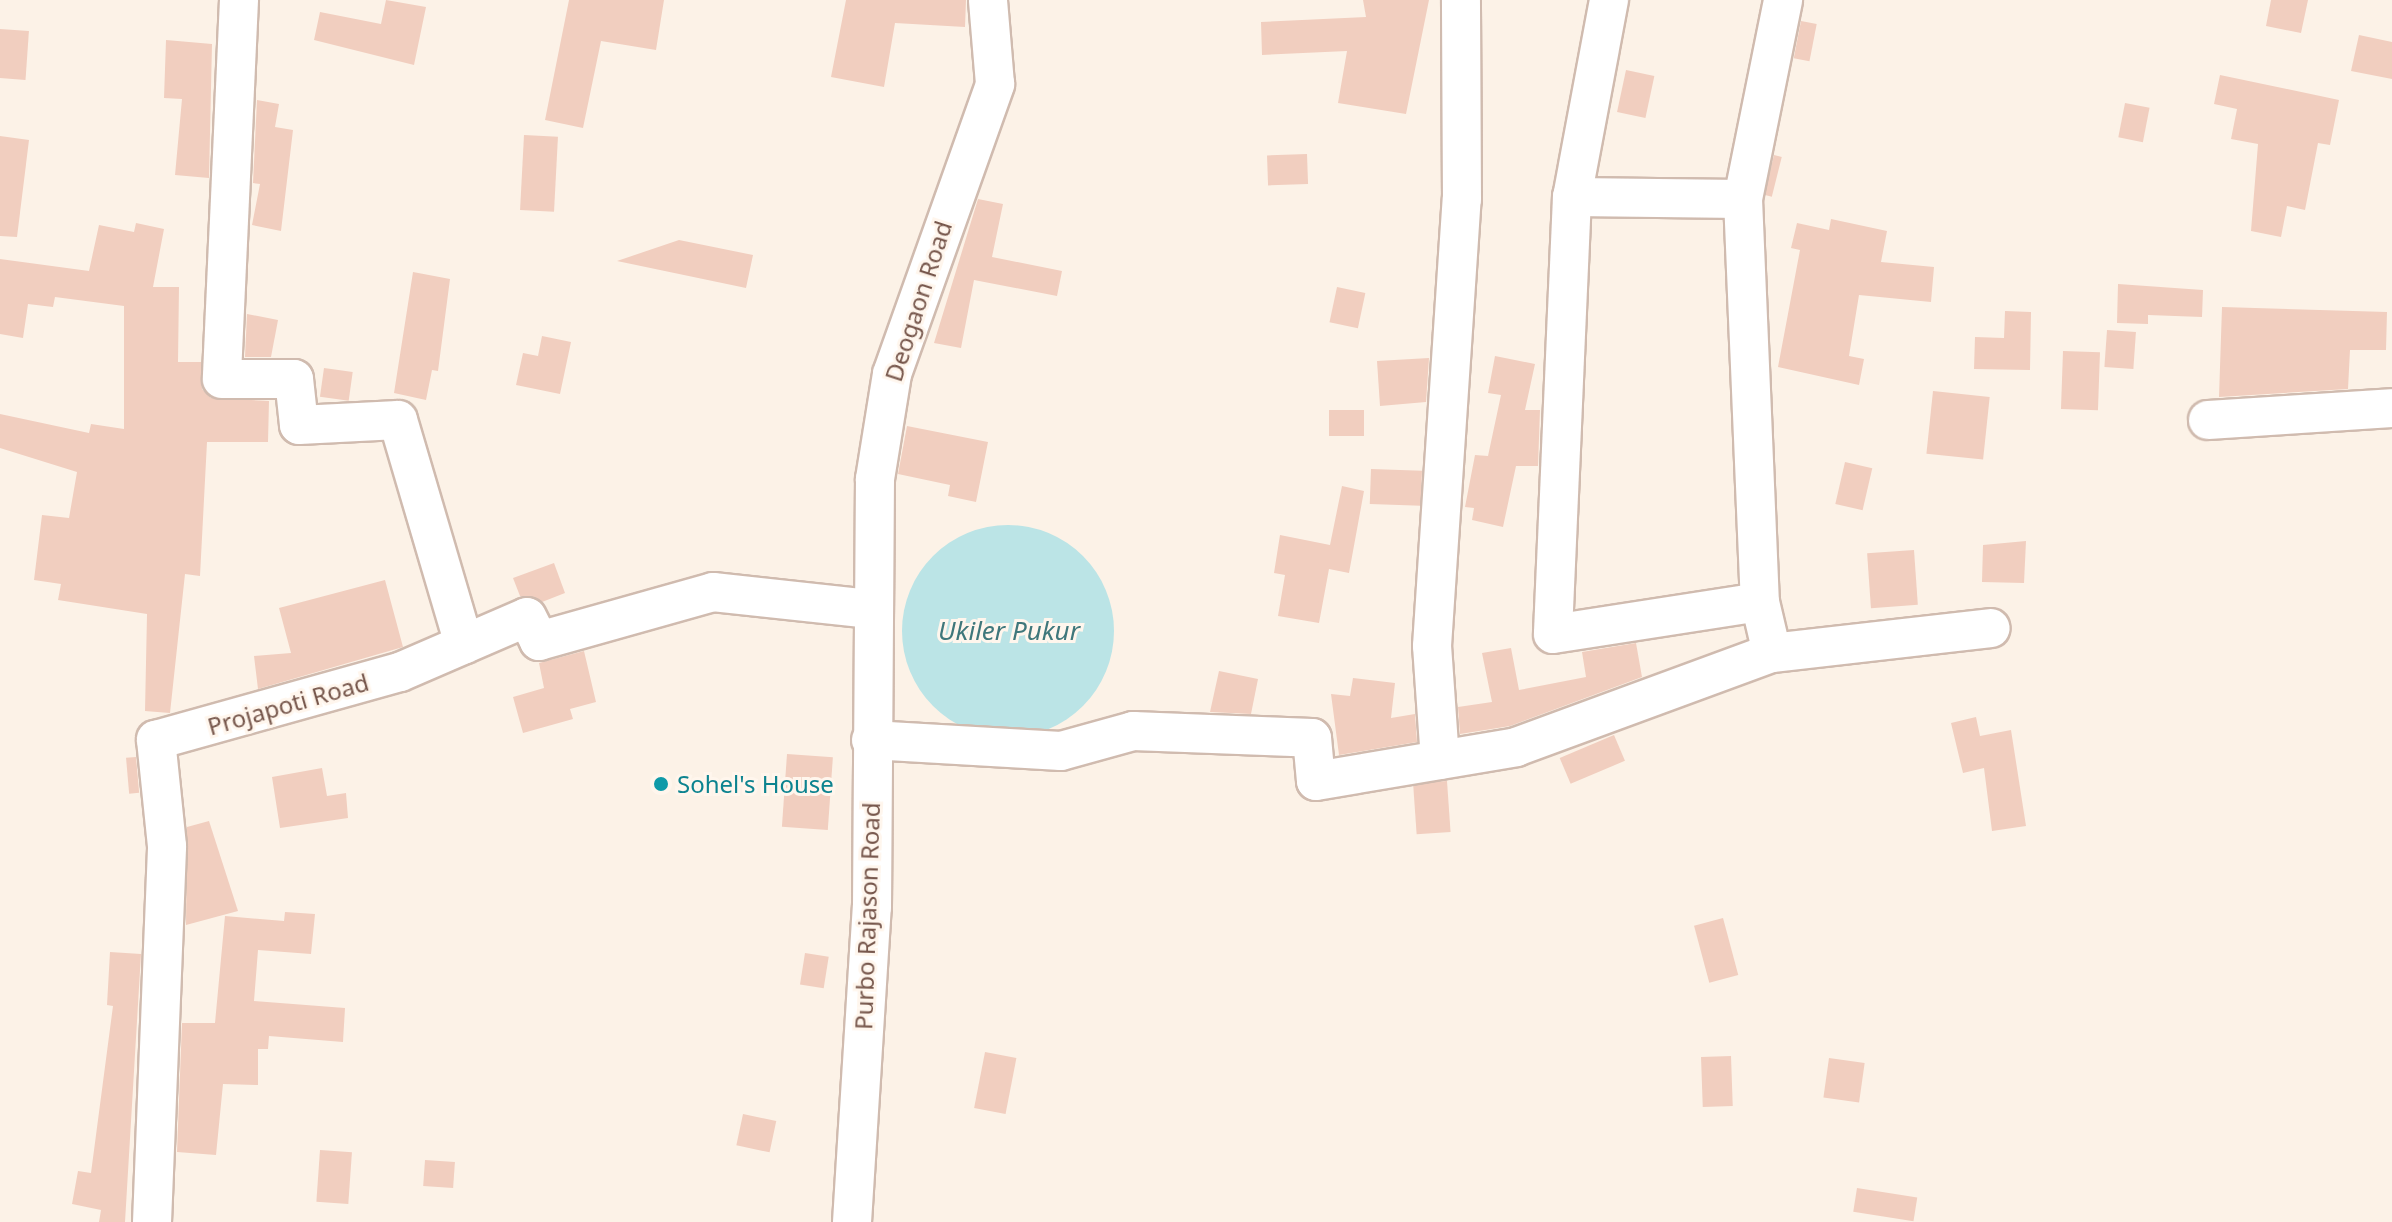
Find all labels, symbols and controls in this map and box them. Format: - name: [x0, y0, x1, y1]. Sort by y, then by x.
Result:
- street label: Deogaon Road: [878, 217, 958, 385]
- water label: Ukiler Pukur: [938, 615, 1080, 647]
- street label: Projapoti Road: [204, 667, 372, 741]
- place label: Sohel's House: [677, 770, 834, 798]
- marker: Sohel's House: [652, 775, 670, 793]
- street label: Purbo Rajason Road: [849, 802, 885, 1030]

